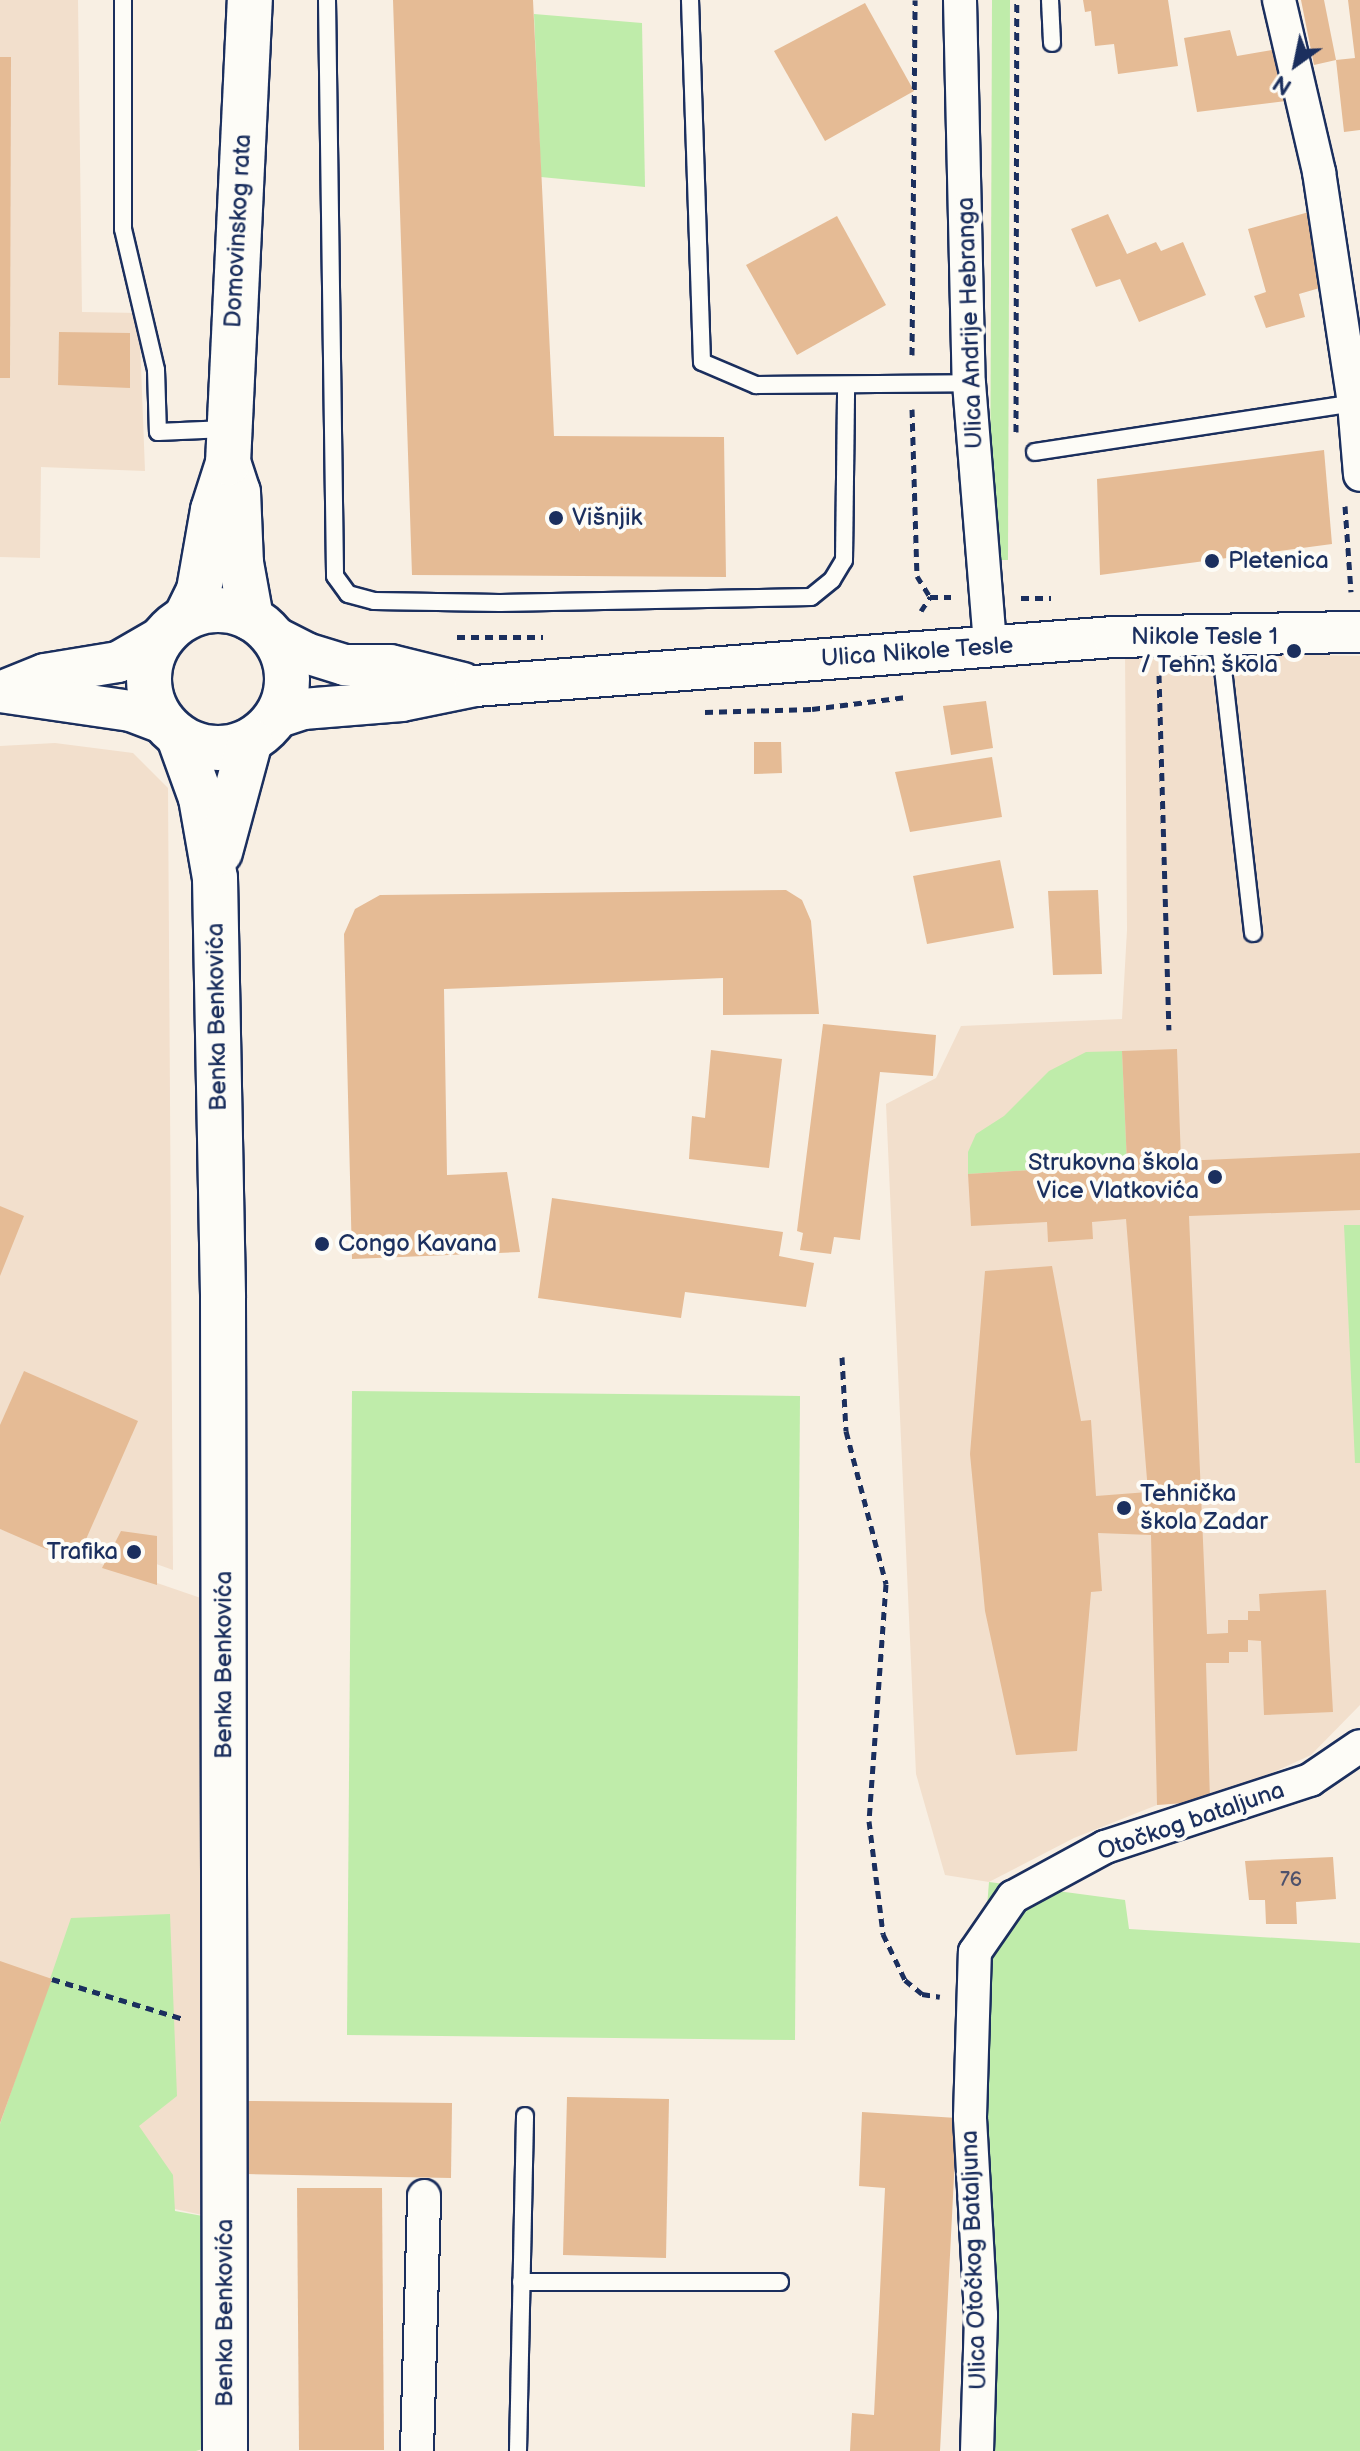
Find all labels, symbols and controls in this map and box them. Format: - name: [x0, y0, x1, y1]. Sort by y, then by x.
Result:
- north arrow: [1256, 24, 1336, 104]
- text: N: [1268, 69, 1297, 100]
- street label: Domovinskog rata: [219, 133, 257, 329]
- street label: Ulica Andrije Hebranga: [951, 197, 989, 449]
- place label: Višnjik: [572, 504, 642, 532]
- marker: Višnjik: [547, 509, 565, 527]
- place label: Pletenica: [1228, 547, 1329, 575]
- marker: Pletenica: [1203, 552, 1221, 570]
- place label: Nikole Tesle 1 / Tehn. škola: [1130, 623, 1278, 679]
- street label: Ulica Nikole Tesle: [820, 631, 1014, 673]
- marker: Nikole Tesle 1 / Tehn. škola: [1285, 642, 1303, 660]
- street label: Benka Benkovića: [201, 923, 233, 1111]
- place label: Strukovna škola Vice Vlatkovića: [1028, 1149, 1199, 1205]
- marker: Strukovna škola Vice Vlatkovića: [1206, 1168, 1224, 1186]
- place label: Congo Kavana: [338, 1230, 497, 1258]
- marker: Congo Kavana: [313, 1235, 331, 1253]
- place label: Tehnička škola Zadar: [1140, 1480, 1268, 1536]
- marker: Tehnička škola Zadar: [1115, 1499, 1133, 1517]
- place label: Trafika: [46, 1538, 118, 1566]
- marker: Trafika: [125, 1543, 143, 1561]
- street label: Benka Benkovića: [210, 1571, 238, 1759]
- street label: Otočkog bataljuna: [1094, 1776, 1288, 1866]
- house number: 76: [1280, 1868, 1302, 1892]
- street label: Ulica Otočkog Bataljuna: [955, 2130, 993, 2390]
- street label: Benka Benkovića: [211, 2219, 239, 2407]

